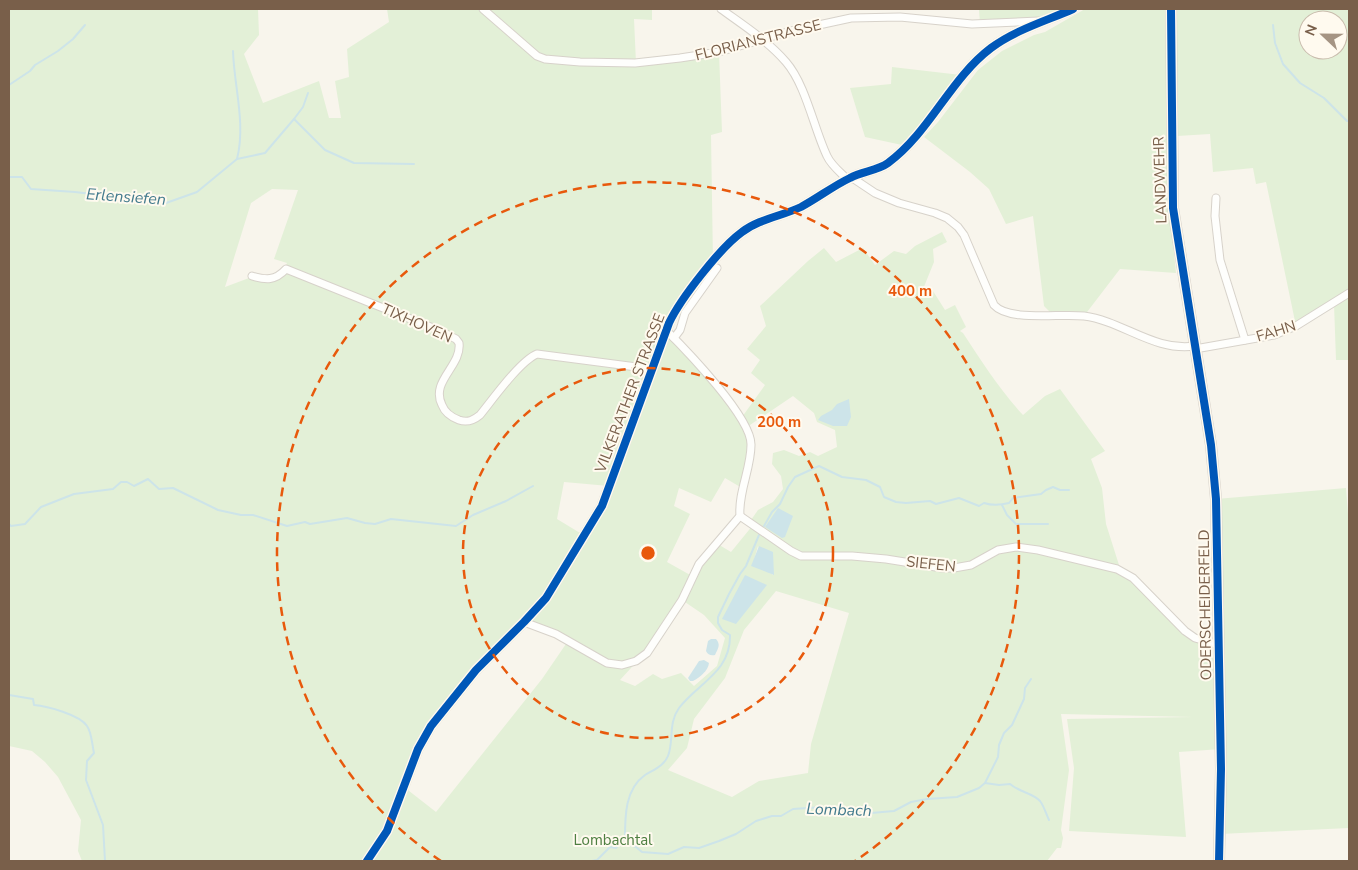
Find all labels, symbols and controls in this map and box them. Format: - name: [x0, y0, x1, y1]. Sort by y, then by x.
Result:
- north arrow: [1298, 10, 1348, 60]
- street label: FLORIANSTRASSE: [693, 15, 823, 65]
- text: N: [1301, 22, 1322, 39]
- street label: LANDWEHR: [1148, 136, 1172, 224]
- water label: Erlensiefen: [85, 183, 167, 211]
- text: 400 m: [888, 281, 932, 301]
- street label: TIXHOVEN: [378, 299, 456, 347]
- street label: VILKERATHER STRASSE: [590, 310, 670, 476]
- street label: FAHN: [1254, 315, 1298, 347]
- text: 200 m: [757, 412, 801, 432]
- street label: ODERSCHEIDERFELD: [1194, 529, 1216, 681]
- centre of rings: [639, 544, 657, 562]
- street label: SIEFEN: [905, 551, 957, 577]
- water label: Lombach: [806, 798, 872, 822]
- park label: Lombachtal: [573, 830, 653, 850]

